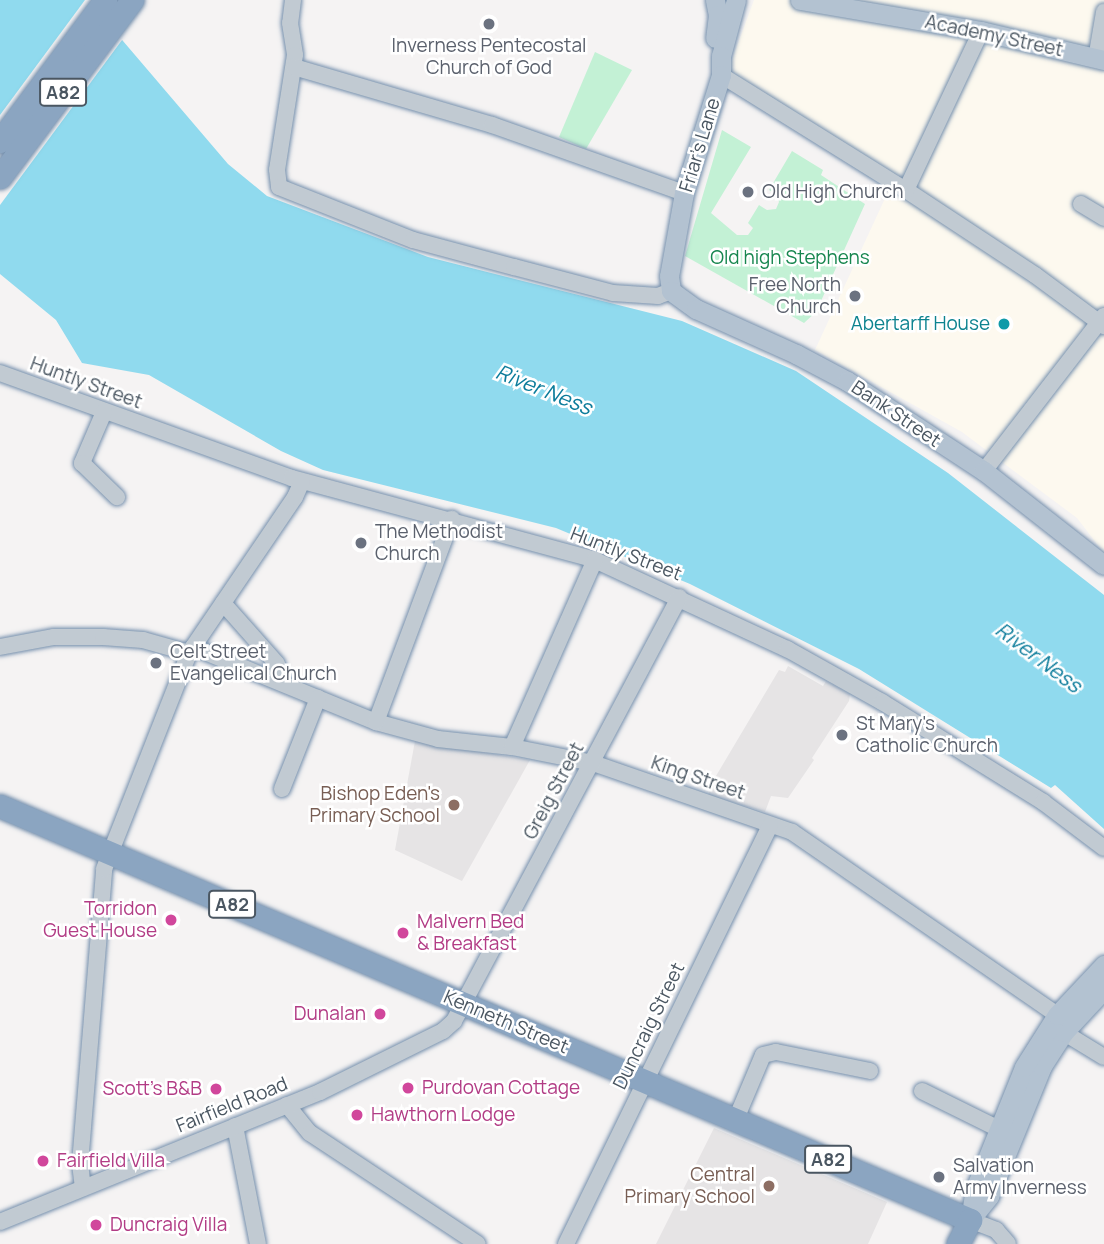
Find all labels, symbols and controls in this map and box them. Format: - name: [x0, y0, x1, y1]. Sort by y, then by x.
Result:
- street label: Academy Street: [923, 10, 1065, 62]
- marker: Inverness Pentecostal Church of God: [481, 16, 497, 32]
- place label: Inverness Pentecostal Church of God: [392, 35, 586, 79]
- road number: A82: [38, 78, 88, 106]
- street label: Friar's Lane: [675, 95, 725, 195]
- place label: Old High Church: [762, 181, 904, 203]
- marker: Old High Church: [740, 184, 756, 200]
- park label: Old high Stephens: [710, 247, 870, 269]
- place label: Free North Church: [749, 274, 841, 318]
- marker: Free North Church: [847, 288, 863, 304]
- place label: Abertarff House: [851, 313, 990, 335]
- marker: Abertarff House: [996, 316, 1012, 332]
- street label: Huntly Street: [27, 352, 145, 414]
- water label: River Ness: [492, 358, 596, 420]
- street label: Bank Street: [847, 376, 945, 452]
- place label: The Methodist Church: [375, 521, 503, 565]
- street label: Huntly Street: [567, 522, 685, 586]
- marker: The Methodist Church: [353, 535, 369, 551]
- water label: River Ness: [991, 617, 1087, 697]
- place label: Celt Street Evangelical Church: [170, 641, 337, 685]
- marker: Celt Street Evangelical Church: [148, 655, 164, 671]
- place label: St Mary's Catholic Church: [856, 713, 998, 757]
- marker: St Mary's Catholic Church: [834, 727, 850, 743]
- street label: Greig Street: [519, 739, 589, 843]
- street label: King Street: [648, 751, 748, 805]
- place label: Bishop Eden's Primary School: [310, 783, 440, 827]
- marker: Bishop Eden's Primary School: [446, 797, 462, 813]
- road number: A82: [208, 890, 256, 918]
- place label: Torridon Guest House: [43, 898, 157, 942]
- place label: Malvern Bed & Breakfast: [417, 911, 524, 955]
- marker: Torridon Guest House: [163, 912, 179, 928]
- marker: Malvern Bed & Breakfast: [395, 925, 411, 941]
- street label: Duncraig Street: [608, 959, 690, 1093]
- street label: Kenneth Street: [440, 985, 572, 1059]
- place label: Dunalan: [294, 1003, 366, 1025]
- marker: Dunalan: [372, 1006, 388, 1022]
- street label: Fairfield Road: [173, 1072, 291, 1138]
- place label: Purdovan Cottage: [422, 1077, 580, 1099]
- place label: Scott's B&B: [103, 1078, 202, 1100]
- marker: Purdovan Cottage: [400, 1080, 416, 1096]
- marker: Scott's B&B: [208, 1081, 224, 1097]
- place label: Hawthorn Lodge: [371, 1104, 515, 1126]
- marker: Hawthorn Lodge: [349, 1107, 365, 1123]
- road number: A82: [804, 1144, 852, 1174]
- place label: Fairfield Villa: [57, 1150, 165, 1172]
- marker: Fairfield Villa: [35, 1153, 51, 1169]
- place label: Salvation Army Inverness: [953, 1155, 1087, 1199]
- place label: Central Primary School: [625, 1164, 755, 1208]
- marker: Salvation Army Inverness: [931, 1169, 947, 1185]
- marker: Central Primary School: [761, 1178, 777, 1194]
- place label: Duncraig Villa: [110, 1214, 227, 1236]
- marker: Duncraig Villa: [88, 1217, 104, 1233]

